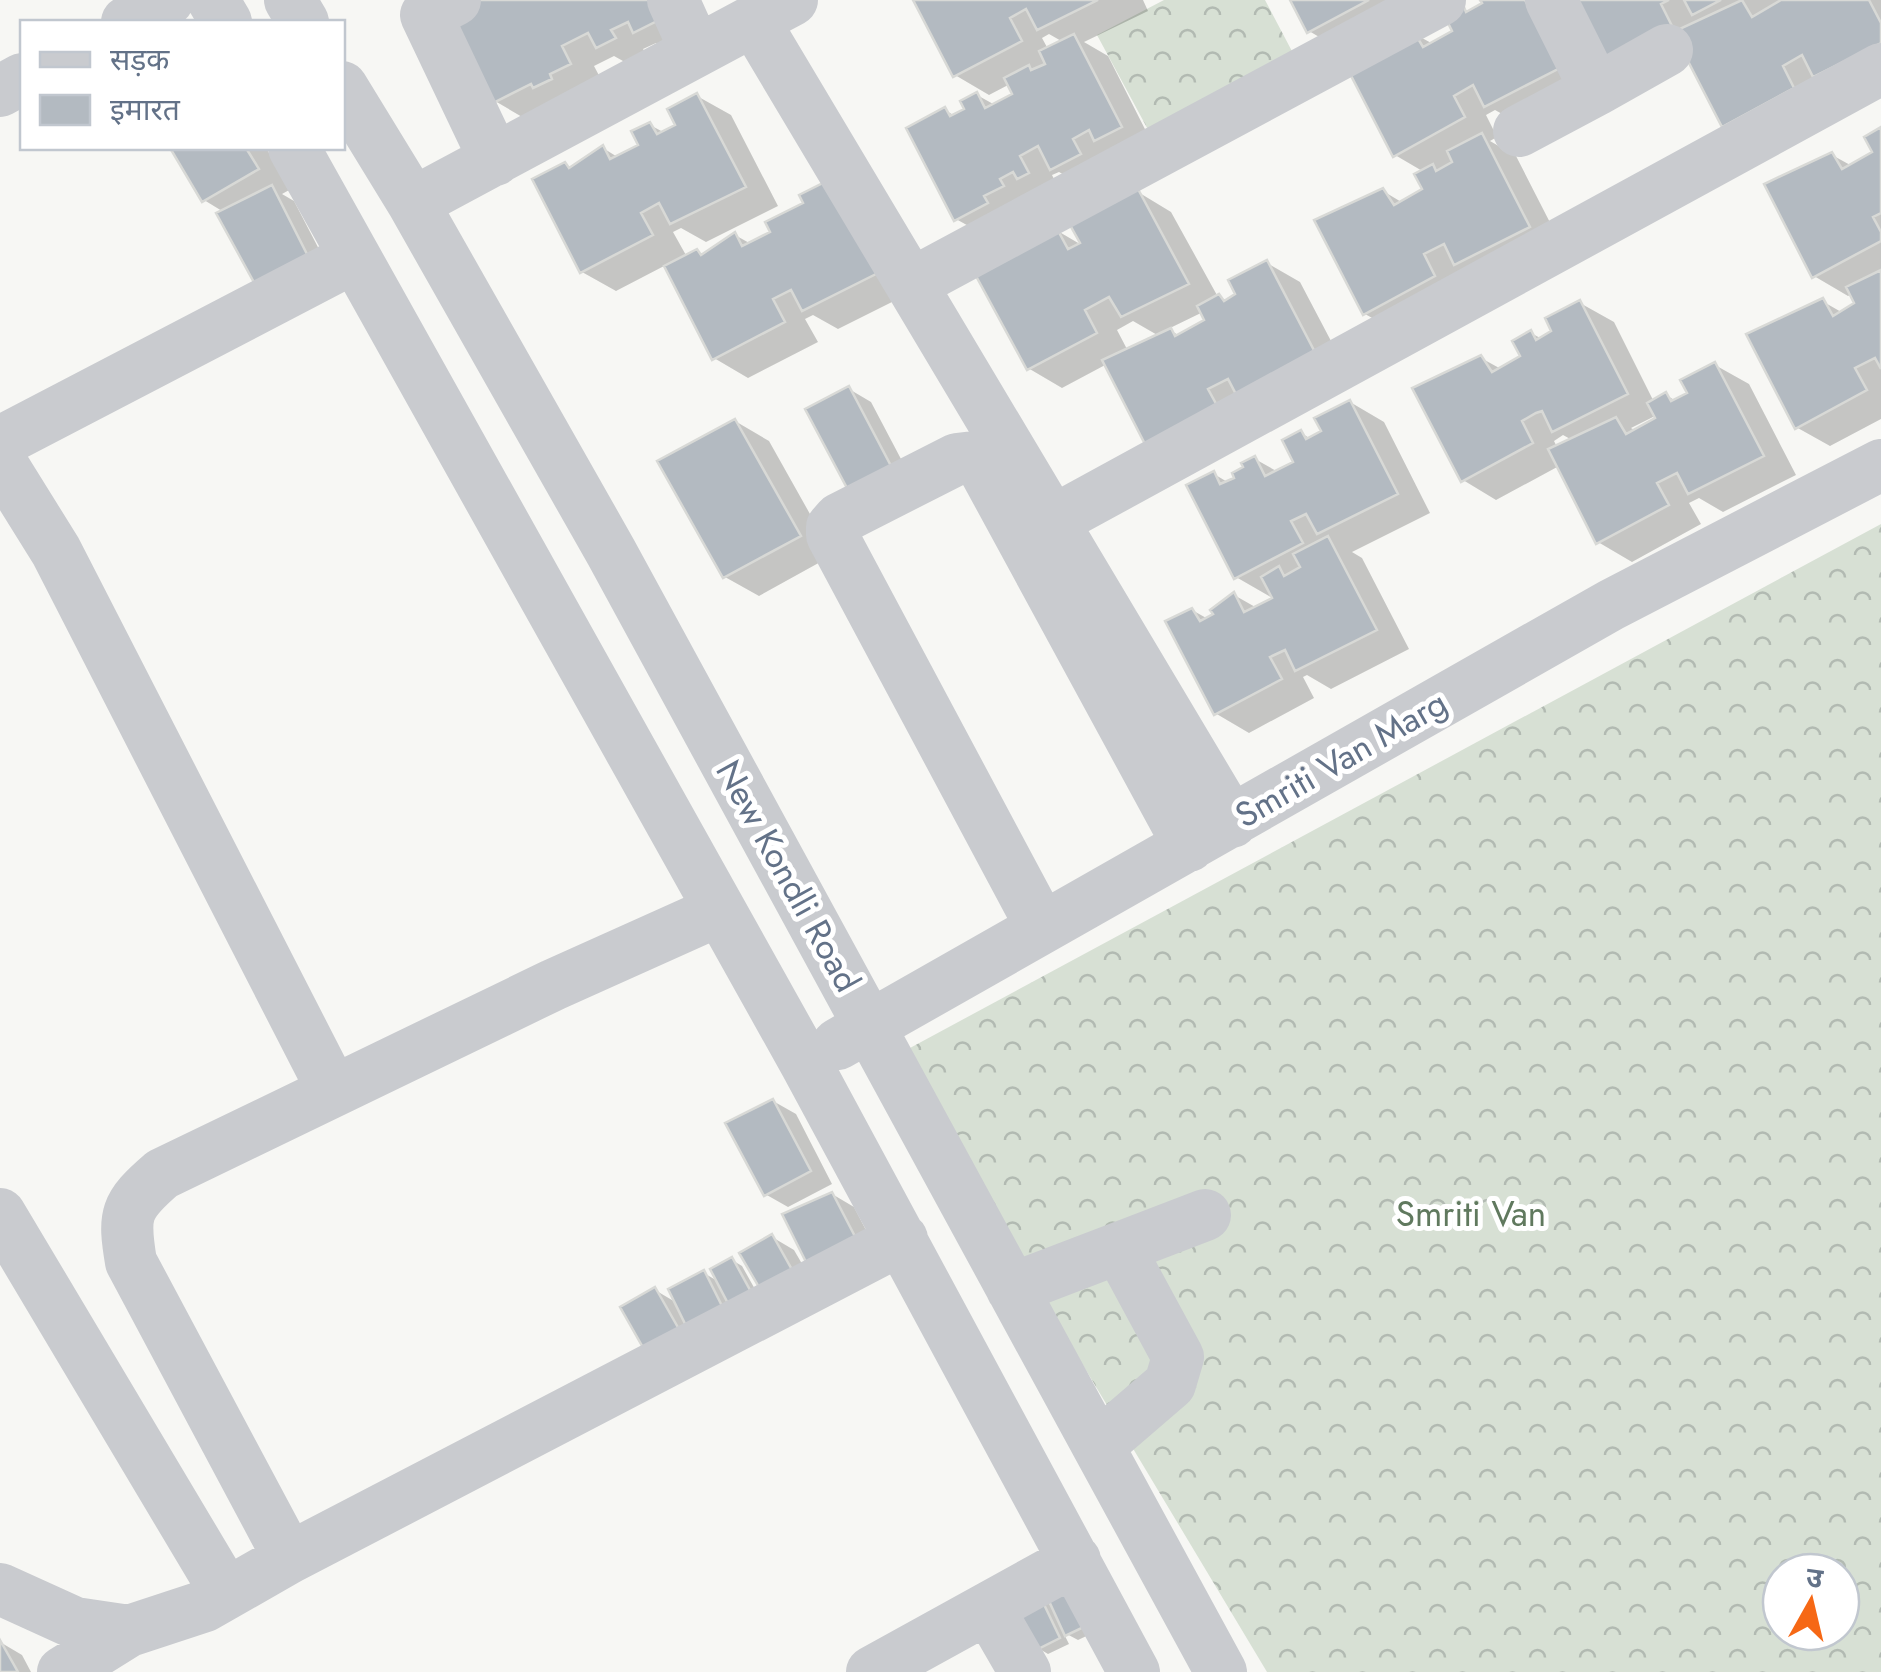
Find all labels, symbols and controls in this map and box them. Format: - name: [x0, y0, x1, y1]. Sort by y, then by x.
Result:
- legend: [20, 20, 345, 150]
- text: सड़क: [110, 38, 170, 81]
- text: इमारत: [110, 88, 181, 131]
- street label: Smriti Van Marg: [1226, 678, 1456, 840]
- street label: New Kondli Road: [704, 751, 872, 1001]
- park label: Smriti Van: [1396, 1189, 1546, 1239]
- north arrow: [1761, 1552, 1861, 1652]
- text: उ: [1803, 1556, 1826, 1599]

